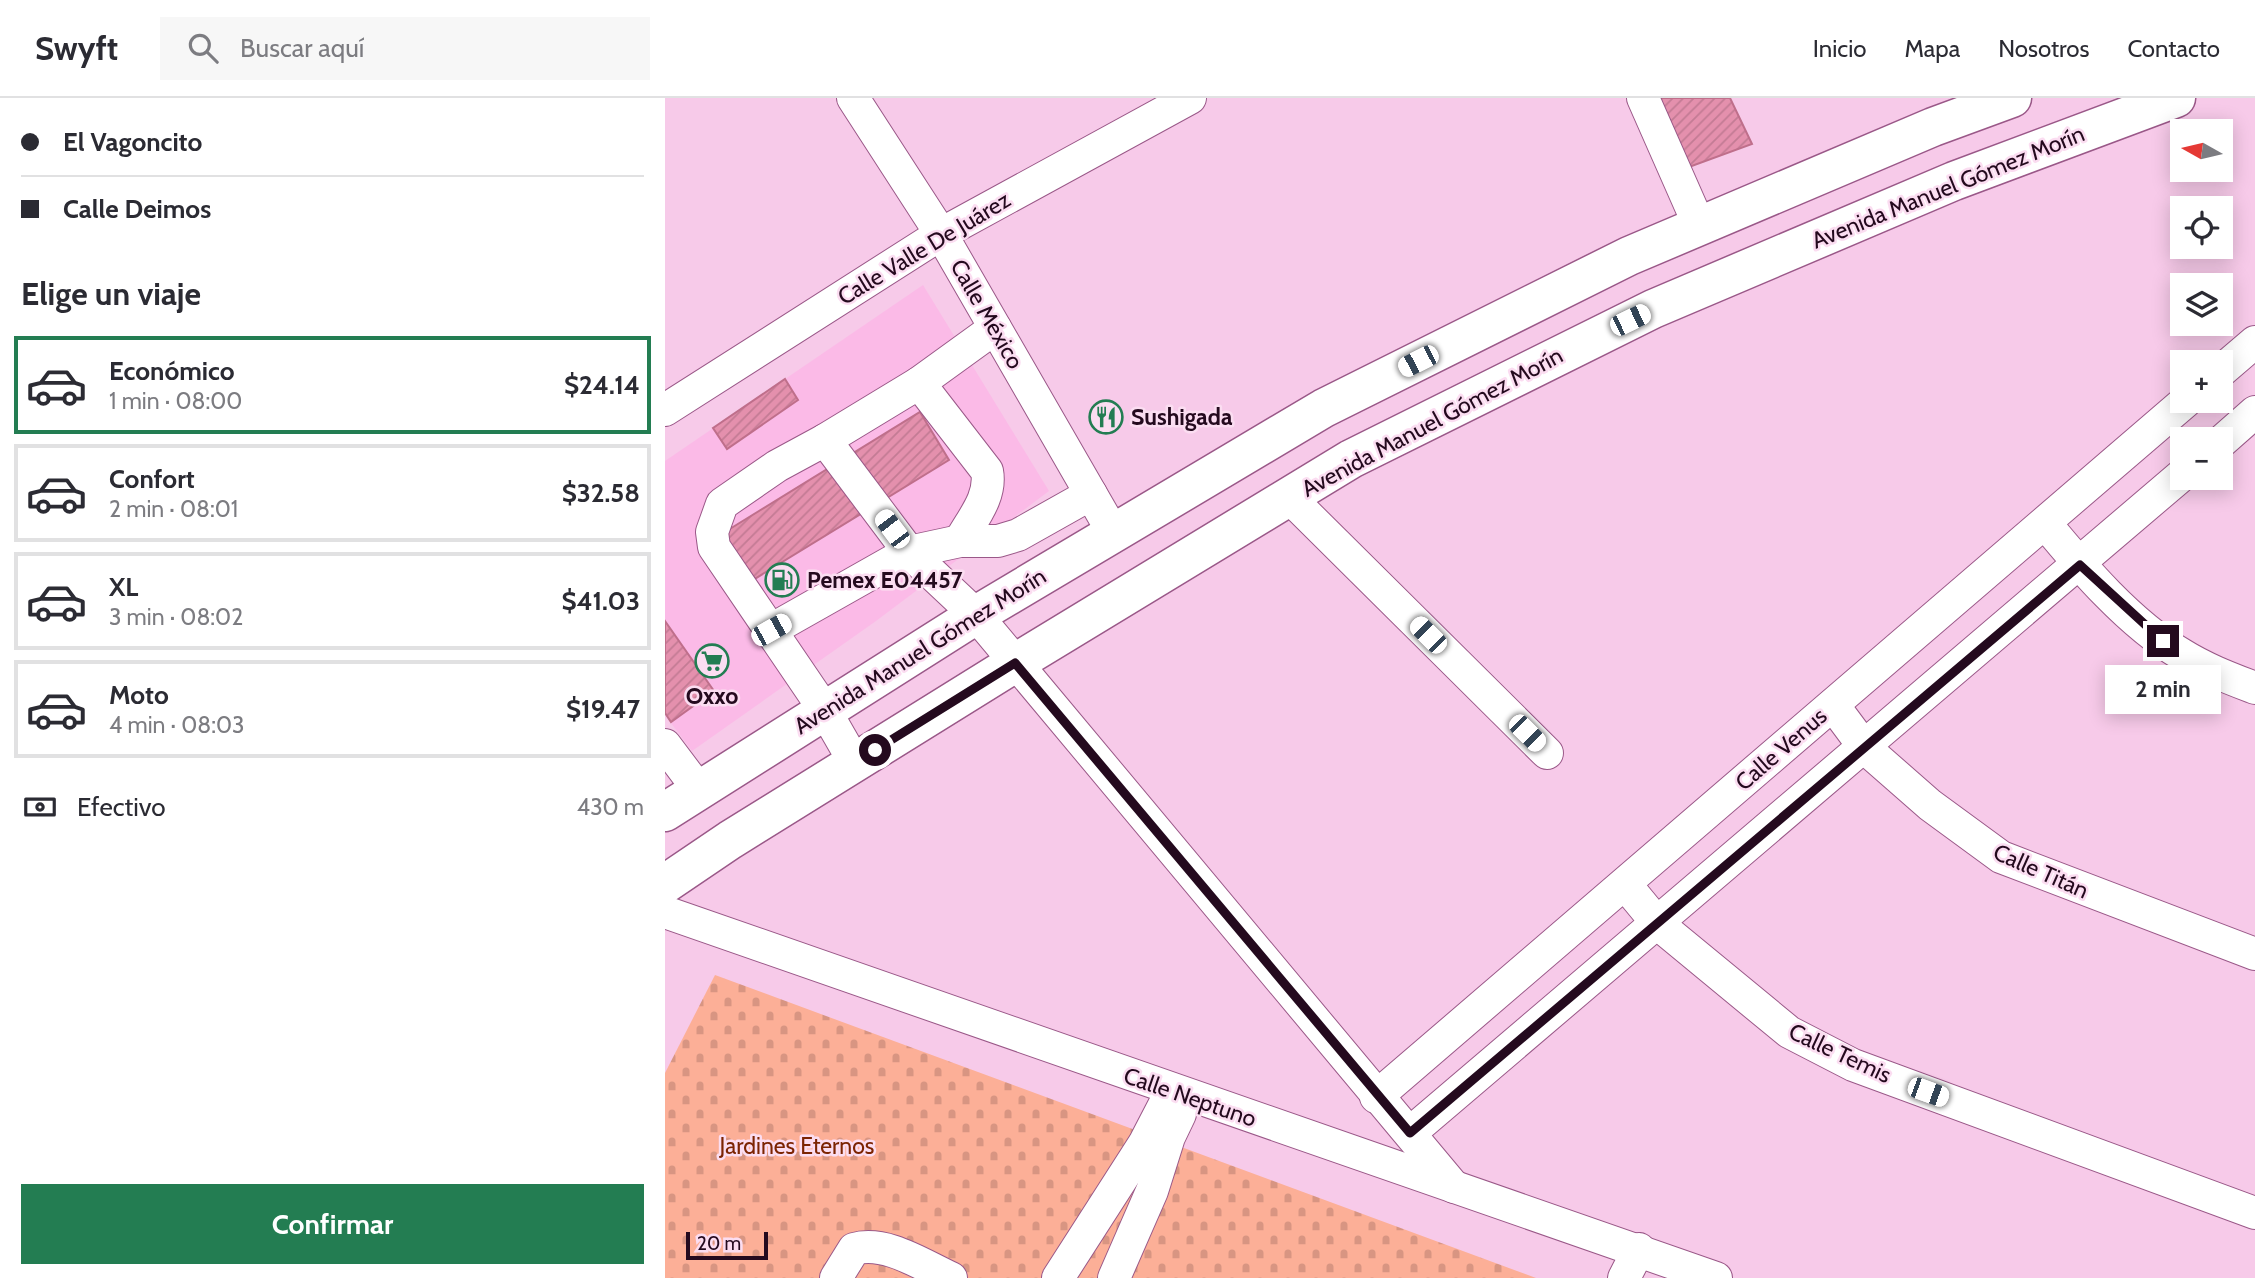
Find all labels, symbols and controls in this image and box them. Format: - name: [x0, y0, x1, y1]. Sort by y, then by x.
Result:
- search box: [160, 17, 650, 80]
- text: Swyft: [35, 28, 118, 68]
- icon: search: [184, 29, 222, 67]
- text: Buscar aquí: [240, 32, 364, 64]
- text: Inicio: [1813, 34, 1866, 63]
- text: Mapa: [1904, 34, 1960, 63]
- text: Nosotros: [1998, 34, 2089, 63]
- text: Contacto: [2127, 34, 2220, 63]
- street label: Avenida Manuel Gómez Morín: [1807, 119, 2089, 255]
- north arrow: [2170, 119, 2233, 182]
- map controls: [2170, 119, 2233, 490]
- text: El Vagoncito: [63, 126, 202, 158]
- street label: Calle Valle De Juárez: [833, 185, 1016, 311]
- text: Calle Deimos: [63, 193, 211, 225]
- button: locate: [2170, 196, 2233, 259]
- street label: Calle México: [944, 254, 1030, 374]
- button: layers: [2170, 273, 2233, 336]
- text: Elige un viaje: [21, 274, 201, 313]
- car: [1607, 301, 1654, 339]
- street label: Avenida Manuel Gómez Morín: [1297, 341, 1567, 503]
- car: [1395, 342, 1442, 380]
- button: +: [2170, 350, 2233, 413]
- icon: car: [25, 354, 88, 417]
- text: Económico: [109, 355, 235, 387]
- text: $24.14: [564, 369, 640, 401]
- text: 1 min · 08:00: [109, 387, 242, 415]
- restaurant icon: Sushigada: [1087, 398, 1125, 436]
- place label: Sushigada: [1131, 403, 1233, 431]
- button: −: [2170, 427, 2233, 490]
- icon: car: [25, 462, 88, 525]
- text: Confort: [109, 463, 195, 495]
- text: $32.58: [562, 477, 640, 509]
- text: 2 min · 08:01: [109, 495, 238, 523]
- car: [871, 506, 914, 552]
- fuel station icon: Pemex E04457: [763, 561, 801, 599]
- street label: Avenida Manuel Gómez Morín: [789, 562, 1051, 740]
- place label: Pemex E04457: [807, 566, 963, 594]
- icon: car: [25, 570, 88, 633]
- text: XL: [109, 571, 138, 603]
- text: $41.03: [561, 585, 640, 617]
- text: 3 min · 08:02: [109, 603, 243, 631]
- car: [748, 611, 795, 649]
- car: [1406, 613, 1451, 657]
- route end: [2147, 625, 2179, 657]
- supermarket icon: Oxxo: [693, 642, 731, 680]
- callout: 2 min: [2105, 666, 2221, 714]
- text: 2 min: [2135, 675, 2191, 703]
- icon: car: [25, 678, 88, 741]
- text: Moto: [109, 679, 169, 711]
- place label: Oxxo: [686, 682, 738, 710]
- text: $19.47: [566, 693, 640, 725]
- street label: Calle Venus: [1730, 702, 1832, 796]
- text: 4 min · 08:03: [109, 711, 244, 739]
- car: [1505, 711, 1550, 755]
- route start: [859, 734, 891, 766]
- icon: cash: [21, 788, 59, 826]
- text: Efectivo: [77, 791, 166, 823]
- text: 430 m: [577, 793, 644, 821]
- street label: Calle Titán: [1989, 838, 2093, 904]
- street label: Calle Temis: [1784, 1017, 1896, 1089]
- street label: Calle Neptuno: [1120, 1061, 1260, 1133]
- car: [1905, 1075, 1952, 1109]
- park label: Jardines Eternos: [719, 1132, 874, 1160]
- button: Confirmar: [21, 1184, 644, 1264]
- scale bar: [686, 1229, 768, 1261]
- text: 20 m: [697, 1232, 741, 1255]

